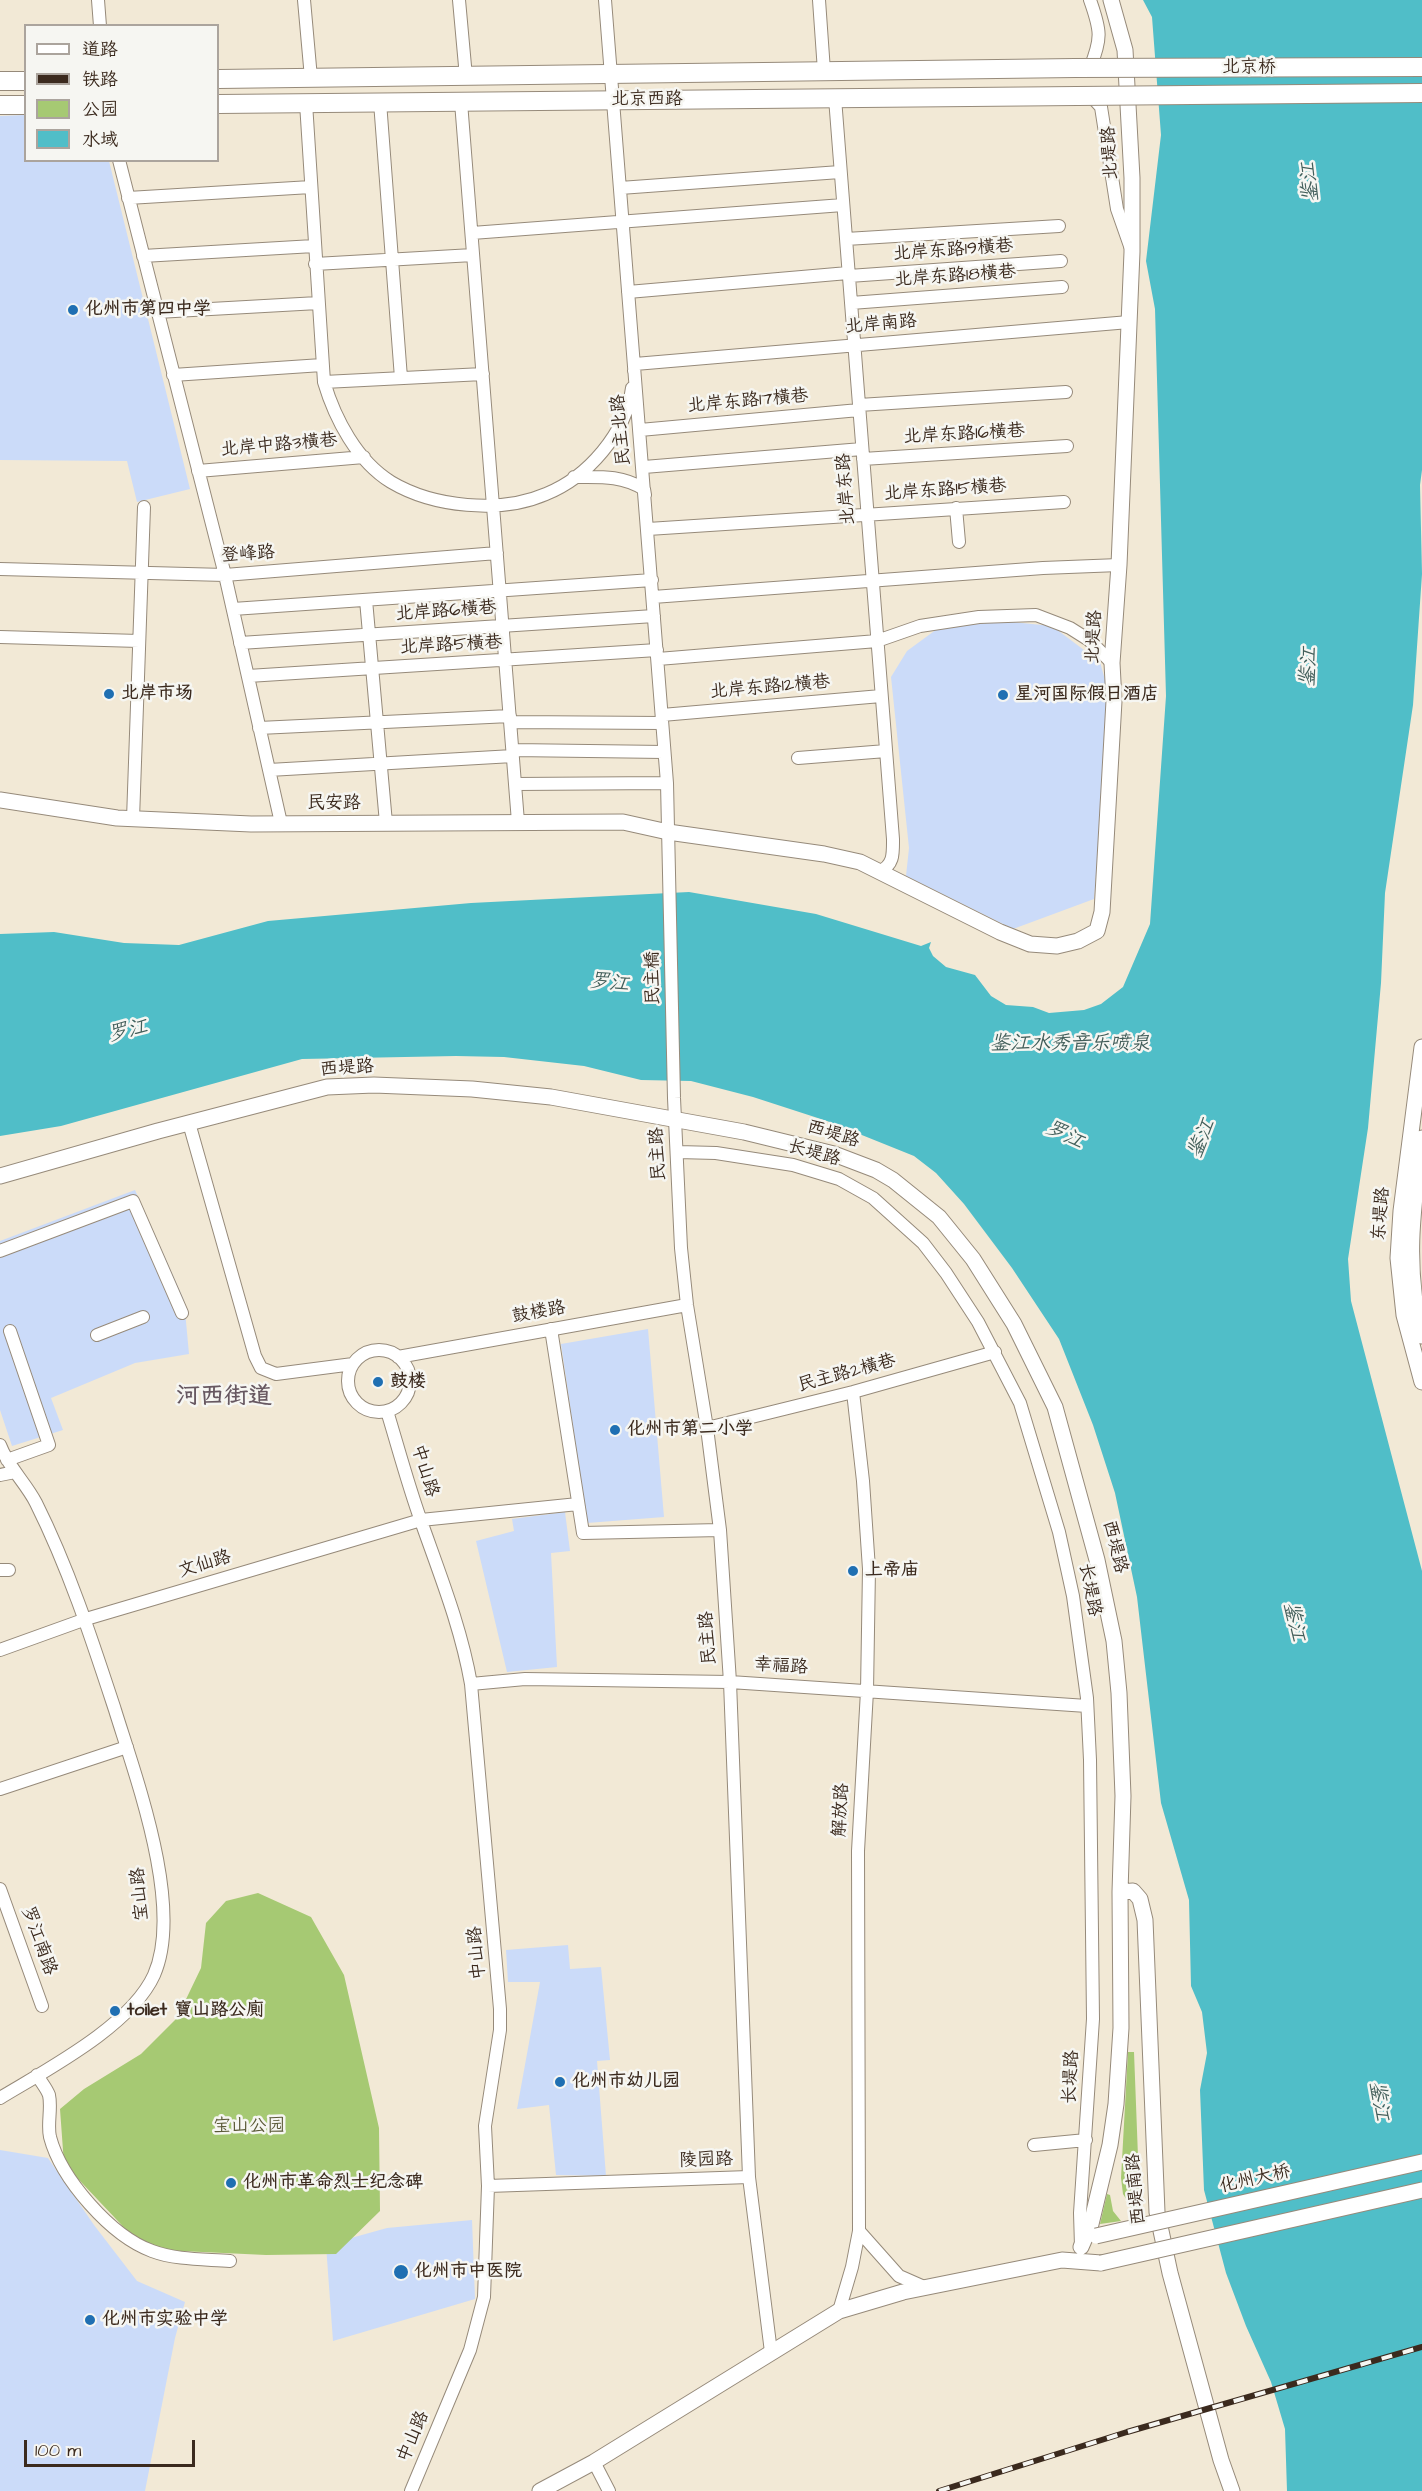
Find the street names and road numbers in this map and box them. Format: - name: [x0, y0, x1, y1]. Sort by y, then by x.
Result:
- street label: 北京桥: [1222, 57, 1276, 79]
- street label: 北京西路: [611, 89, 683, 111]
- street label: 北堤路: [1099, 125, 1123, 181]
- street label: 北岸东路19横巷: [892, 236, 1014, 266]
- street label: 北岸东路18横巷: [893, 262, 1017, 292]
- street label: 北岸南路: [844, 311, 918, 339]
- street label: 北岸东路17横巷: [687, 386, 809, 418]
- street label: 民主北路: [608, 393, 636, 467]
- street label: 北岸东路16横巷: [903, 421, 1025, 449]
- street label: 北岸中路3横巷: [220, 430, 338, 462]
- street label: 北岸东路: [834, 452, 860, 526]
- street label: 北岸东路15横巷: [883, 476, 1007, 506]
- street label: 登峰路: [220, 542, 276, 568]
- street label: 北岸路6橫巷: [395, 598, 497, 626]
- street label: 北堤路: [1083, 609, 1107, 665]
- street label: 北岸路5橫巷: [399, 633, 503, 659]
- street label: 北岸东路12横巷: [709, 672, 831, 704]
- street label: 民安路: [307, 793, 361, 815]
- street label: 民主橋: [643, 951, 665, 1005]
- street label: 西堤路: [319, 1056, 375, 1082]
- street label: 西堤路: [804, 1117, 862, 1153]
- street label: 民主路: [647, 1126, 671, 1182]
- street label: 长堤路: [785, 1136, 843, 1172]
- street label: 东堤路: [1369, 1186, 1395, 1242]
- street label: 鼓楼路: [511, 1298, 567, 1328]
- street label: 民主路2横巷: [796, 1351, 898, 1397]
- street label: 中山路: [406, 1442, 442, 1500]
- street label: 西堤路: [1097, 1518, 1131, 1576]
- street label: 文仙路: [176, 1547, 234, 1583]
- street label: 长堤路: [1073, 1561, 1105, 1619]
- street label: 民主路: [696, 1610, 722, 1666]
- street label: 幸福路: [753, 1654, 809, 1680]
- street label: 解放路: [830, 1782, 854, 1838]
- street label: 宝山路: [128, 1866, 154, 1922]
- street label: 罗江南路: [16, 1903, 60, 1979]
- street label: 中山路: [465, 1925, 491, 1981]
- street label: 长堤路: [1060, 2049, 1084, 2105]
- street label: 陵园路: [679, 2149, 733, 2173]
- street label: 西堤南路: [1123, 2152, 1151, 2226]
- street label: 化州大桥: [1217, 2161, 1293, 2199]
- street label: 中山路: [394, 2408, 434, 2466]

